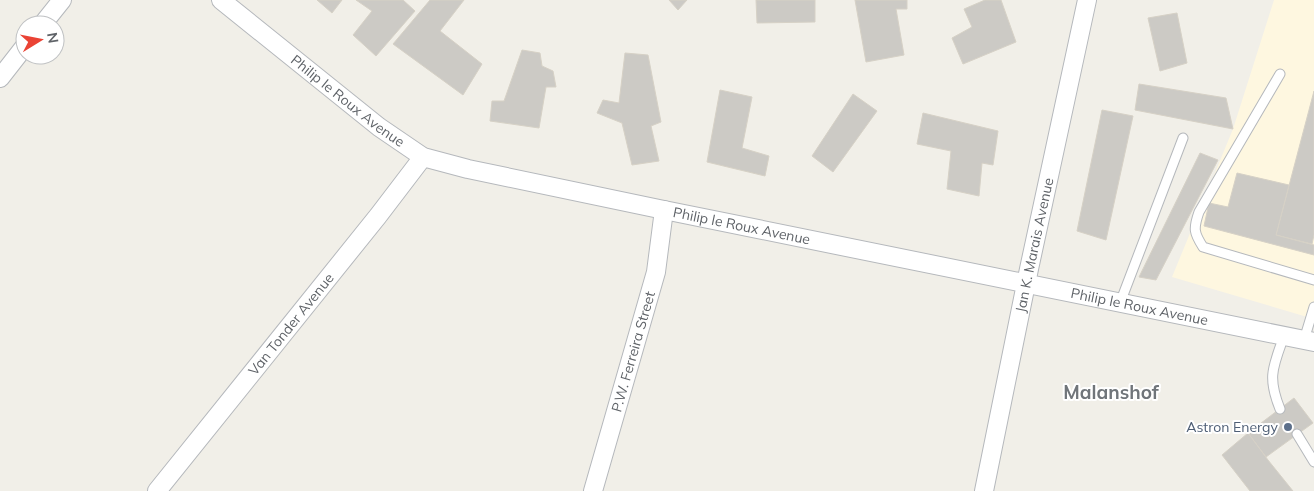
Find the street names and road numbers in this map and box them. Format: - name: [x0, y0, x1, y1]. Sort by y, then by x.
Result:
- street label: Philip le Roux Avenue: [287, 51, 408, 151]
- street label: Jan K. Marais Avenue: [1011, 176, 1057, 314]
- street label: Philip le Roux Avenue: [671, 203, 812, 248]
- street label: Van Tonder Avenue: [244, 269, 338, 379]
- street label: Philip le Roux Avenue: [1069, 284, 1210, 329]
- street label: P.W. Ferreira Street: [607, 289, 659, 414]

